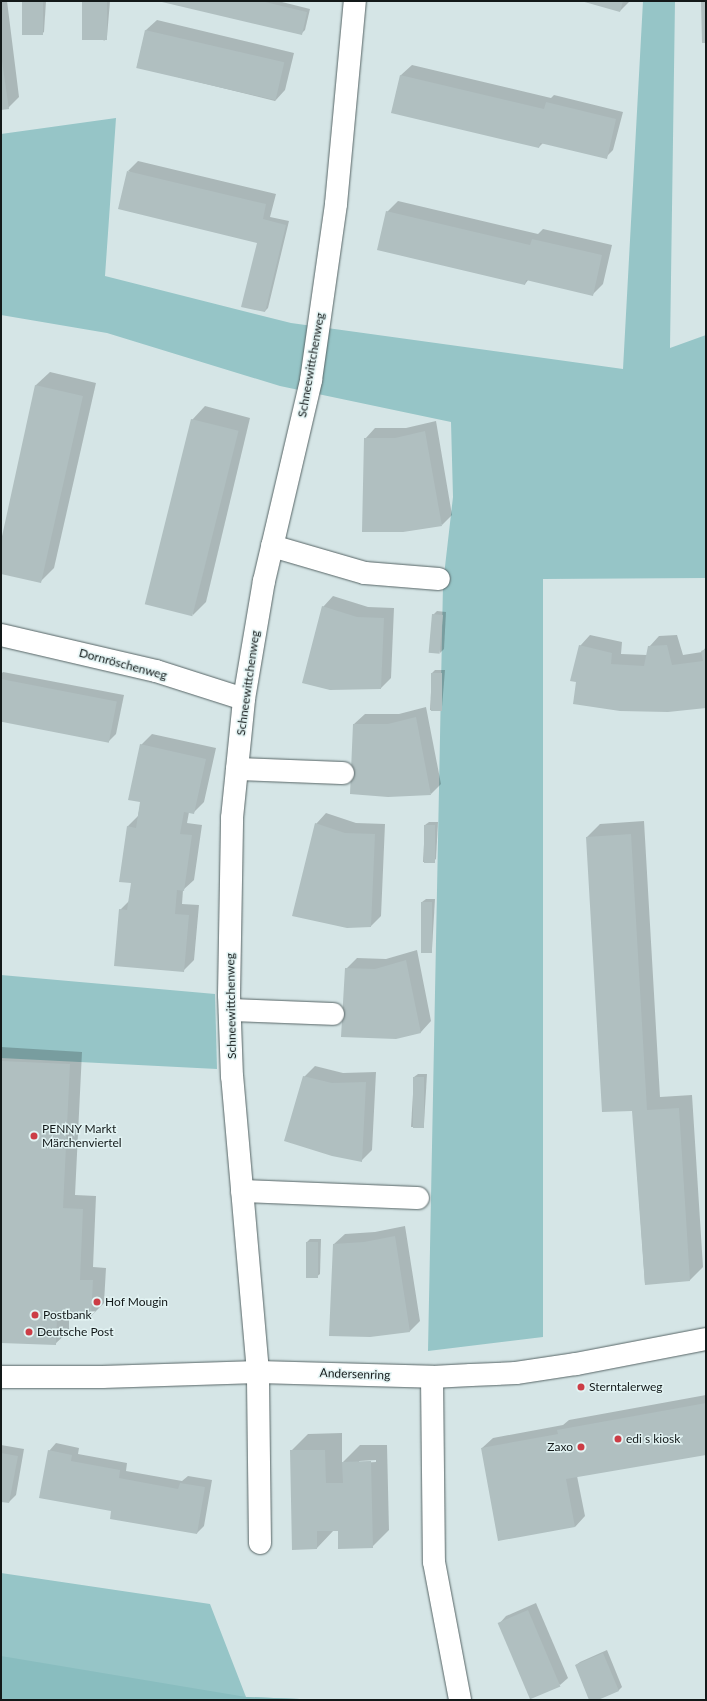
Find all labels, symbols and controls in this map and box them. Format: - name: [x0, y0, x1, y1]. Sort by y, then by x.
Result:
- street label: Schneewittchenweg: [295, 312, 327, 418]
- street label: Schneewittchenweg: [233, 630, 263, 736]
- street label: Dornröschenweg: [77, 645, 169, 683]
- street label: Schneewittchenweg: [223, 953, 239, 1059]
- place label: PENNY Markt Märchenviertel: [42, 1122, 122, 1150]
- marker: PENNY Markt Märchenviertel: [29, 1131, 39, 1141]
- place label: Hof Mougin: [105, 1295, 168, 1309]
- marker: Hof Mougin: [92, 1297, 102, 1307]
- place label: Postbank: [43, 1308, 92, 1322]
- marker: Postbank: [30, 1310, 40, 1320]
- place label: Deutsche Post: [37, 1325, 114, 1339]
- marker: Deutsche Post: [24, 1327, 34, 1337]
- street label: Andersenring: [319, 1366, 391, 1382]
- place label: Sterntalerweg: [589, 1380, 663, 1394]
- marker: Sterntalerweg: [576, 1382, 586, 1392]
- place label: edi s kiosk: [626, 1432, 680, 1446]
- marker: edi s kiosk: [613, 1434, 623, 1444]
- place label: Zaxo: [547, 1440, 573, 1454]
- marker: Zaxo: [576, 1442, 586, 1452]

